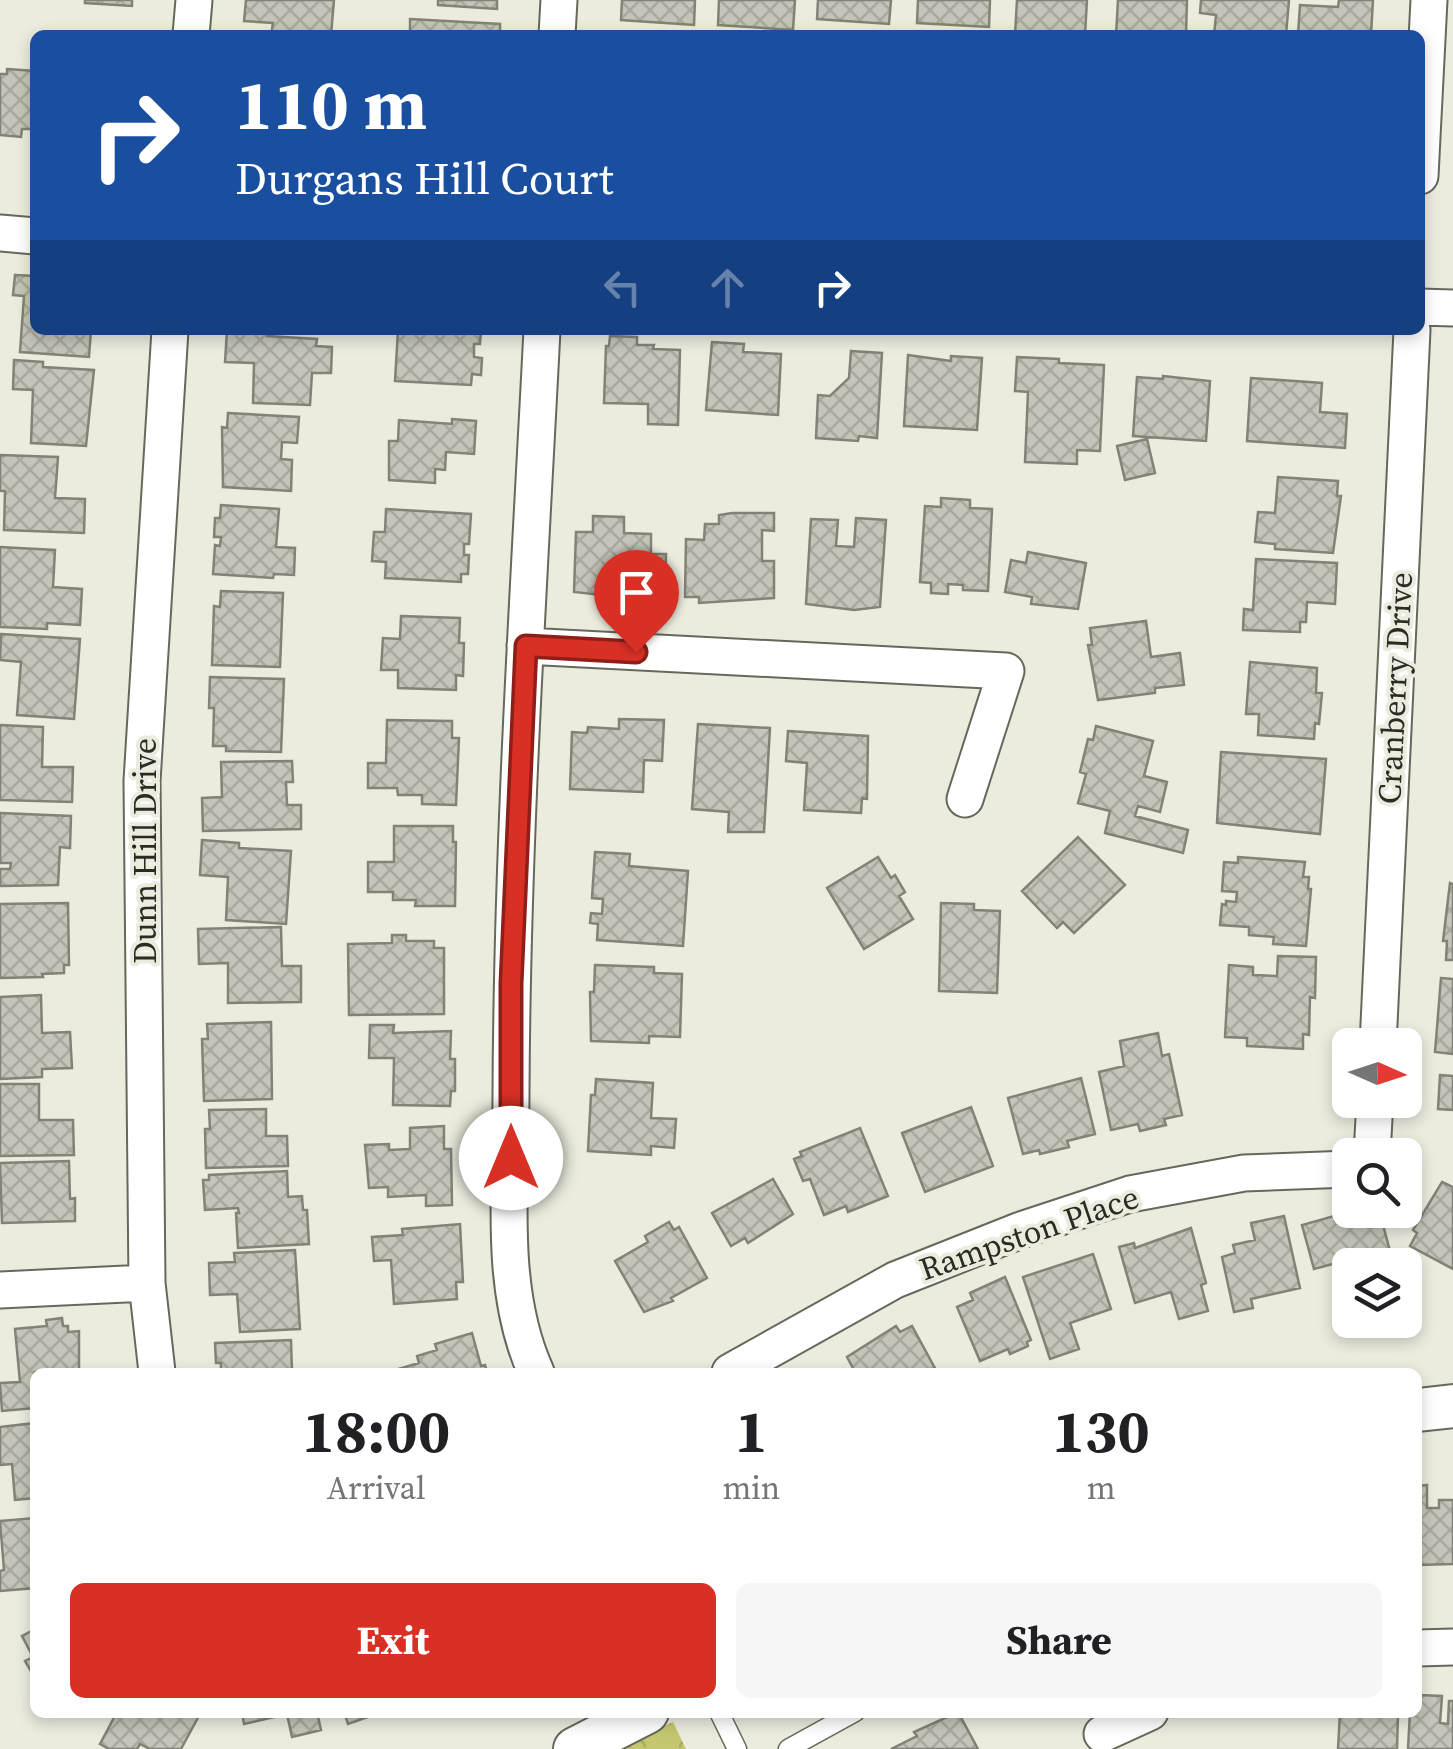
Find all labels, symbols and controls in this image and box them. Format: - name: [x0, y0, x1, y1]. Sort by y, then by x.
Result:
- text: 110 m: [235, 56, 427, 152]
- icon: right: [70, 70, 200, 200]
- text: Durgans Hill Court: [235, 147, 614, 209]
- icon: left: [595, 260, 650, 315]
- icon: ahead: [700, 260, 755, 315]
- icon: right: [805, 260, 860, 315]
- pin: [594, 550, 679, 653]
- icon: arrive: [609, 565, 664, 620]
- street label: Cranberry Drive: [1367, 571, 1423, 805]
- street label: Dunn Hill Drive: [123, 738, 167, 964]
- north arrow: [1332, 1028, 1422, 1118]
- map controls: [1332, 1028, 1422, 1338]
- position arrow: [459, 1106, 563, 1210]
- button: search: [1332, 1138, 1422, 1228]
- street label: Rampston Place: [914, 1175, 1144, 1291]
- button: layers: [1332, 1248, 1422, 1338]
- text: 18:00: [302, 1390, 450, 1472]
- text: 1: [735, 1390, 768, 1472]
- text: 130: [1052, 1390, 1150, 1472]
- text: Arrival: [327, 1466, 426, 1510]
- text: min: [722, 1466, 780, 1510]
- text: m: [1087, 1466, 1115, 1510]
- button: Exit: [70, 1583, 716, 1698]
- button: Share: [736, 1583, 1382, 1698]

